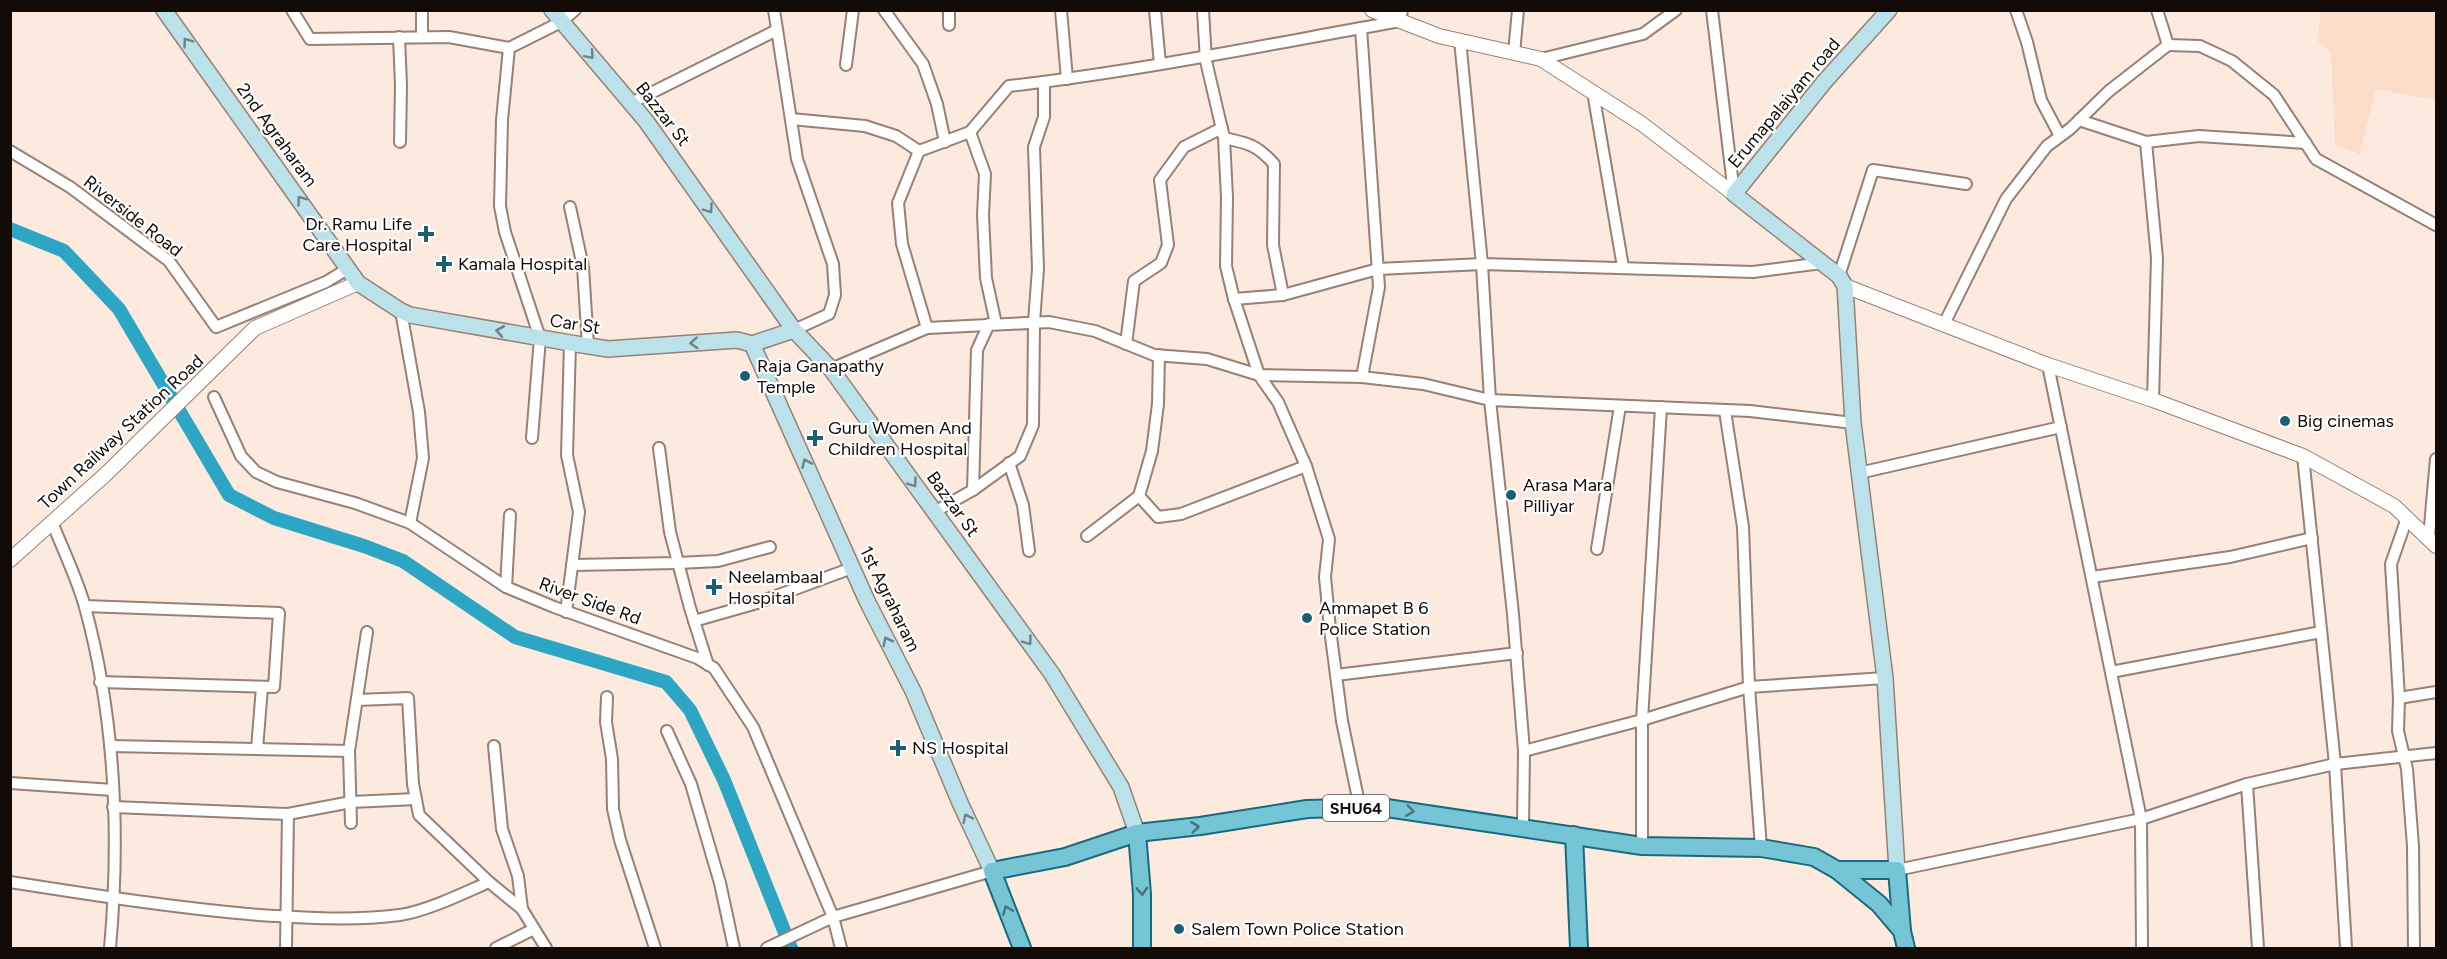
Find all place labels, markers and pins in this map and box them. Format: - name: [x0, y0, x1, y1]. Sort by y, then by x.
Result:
- place label: Dr. Ramu Life Care Hospital: [302, 213, 412, 256]
- marker: Dr. Ramu Life Care Hospital: [417, 225, 435, 243]
- place label: Kamala Hospital: [458, 253, 587, 275]
- marker: Kamala Hospital: [435, 255, 453, 273]
- place label: Raja Ganapathy Temple: [757, 355, 885, 398]
- marker: Raja Ganapathy Temple: [738, 369, 752, 383]
- place label: Big cinemas: [2297, 410, 2394, 432]
- marker: Big cinemas: [2278, 414, 2292, 428]
- place label: Guru Women And Children Hospital: [828, 417, 972, 460]
- marker: Guru Women And Children Hospital: [806, 429, 824, 447]
- place label: Arasa Mara Pilliyar: [1523, 474, 1612, 517]
- marker: Arasa Mara Pilliyar: [1504, 488, 1518, 502]
- place label: Neelambaal Hospital: [728, 566, 823, 609]
- marker: Neelambaal Hospital: [705, 578, 723, 596]
- place label: Ammapet B 6 Police Station: [1319, 597, 1430, 640]
- marker: Ammapet B 6 Police Station: [1300, 611, 1314, 625]
- place label: NS Hospital: [912, 737, 1009, 759]
- marker: NS Hospital: [889, 739, 907, 757]
- place label: Salem Town Police Station: [1191, 918, 1404, 940]
- marker: Salem Town Police Station: [1172, 922, 1186, 936]

